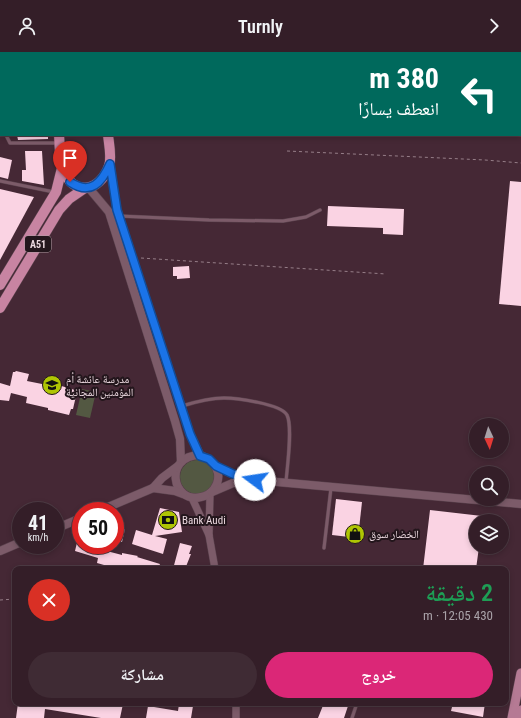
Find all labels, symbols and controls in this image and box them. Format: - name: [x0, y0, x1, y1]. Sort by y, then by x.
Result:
- icon: person: [16, 15, 38, 37]
- icon: forward: [483, 15, 505, 37]
- text: Turnly: [238, 16, 283, 37]
- text: 380 m: [369, 62, 439, 95]
- icon: left: [453, 68, 505, 120]
- text: انعطف يسارًا: [358, 98, 439, 119]
- pin: [53, 141, 87, 182]
- icon: arrive: [59, 147, 81, 169]
- road number: A51: [25, 236, 51, 252]
- place label: مدرسة عائشة أم المؤمنين المجانية: [66, 372, 133, 399]
- school or university icon: مدرسة عائشة أم المؤمنين المجانية: [41, 374, 63, 396]
- north arrow: [469, 418, 509, 458]
- map controls: [469, 418, 509, 554]
- position arrow: [234, 459, 276, 501]
- button: search: [469, 466, 509, 506]
- speed limit sign: 50: [72, 502, 124, 554]
- bank icon: Bank Audi: [157, 509, 179, 531]
- text: 41: [28, 511, 48, 535]
- place label: Bank Audi: [182, 514, 226, 527]
- button: layers: [469, 514, 509, 554]
- shop icon: الخضار سوق: [344, 523, 366, 545]
- place label: الخضار سوق: [369, 528, 419, 541]
- text: km/h: [28, 532, 48, 543]
- button: close: [28, 579, 70, 621]
- text: 2 دقيقة: [426, 579, 493, 607]
- text: 430 m · 12:05: [423, 608, 493, 623]
- button: مشاركة: [28, 652, 257, 698]
- button: خروج: [265, 652, 493, 698]

